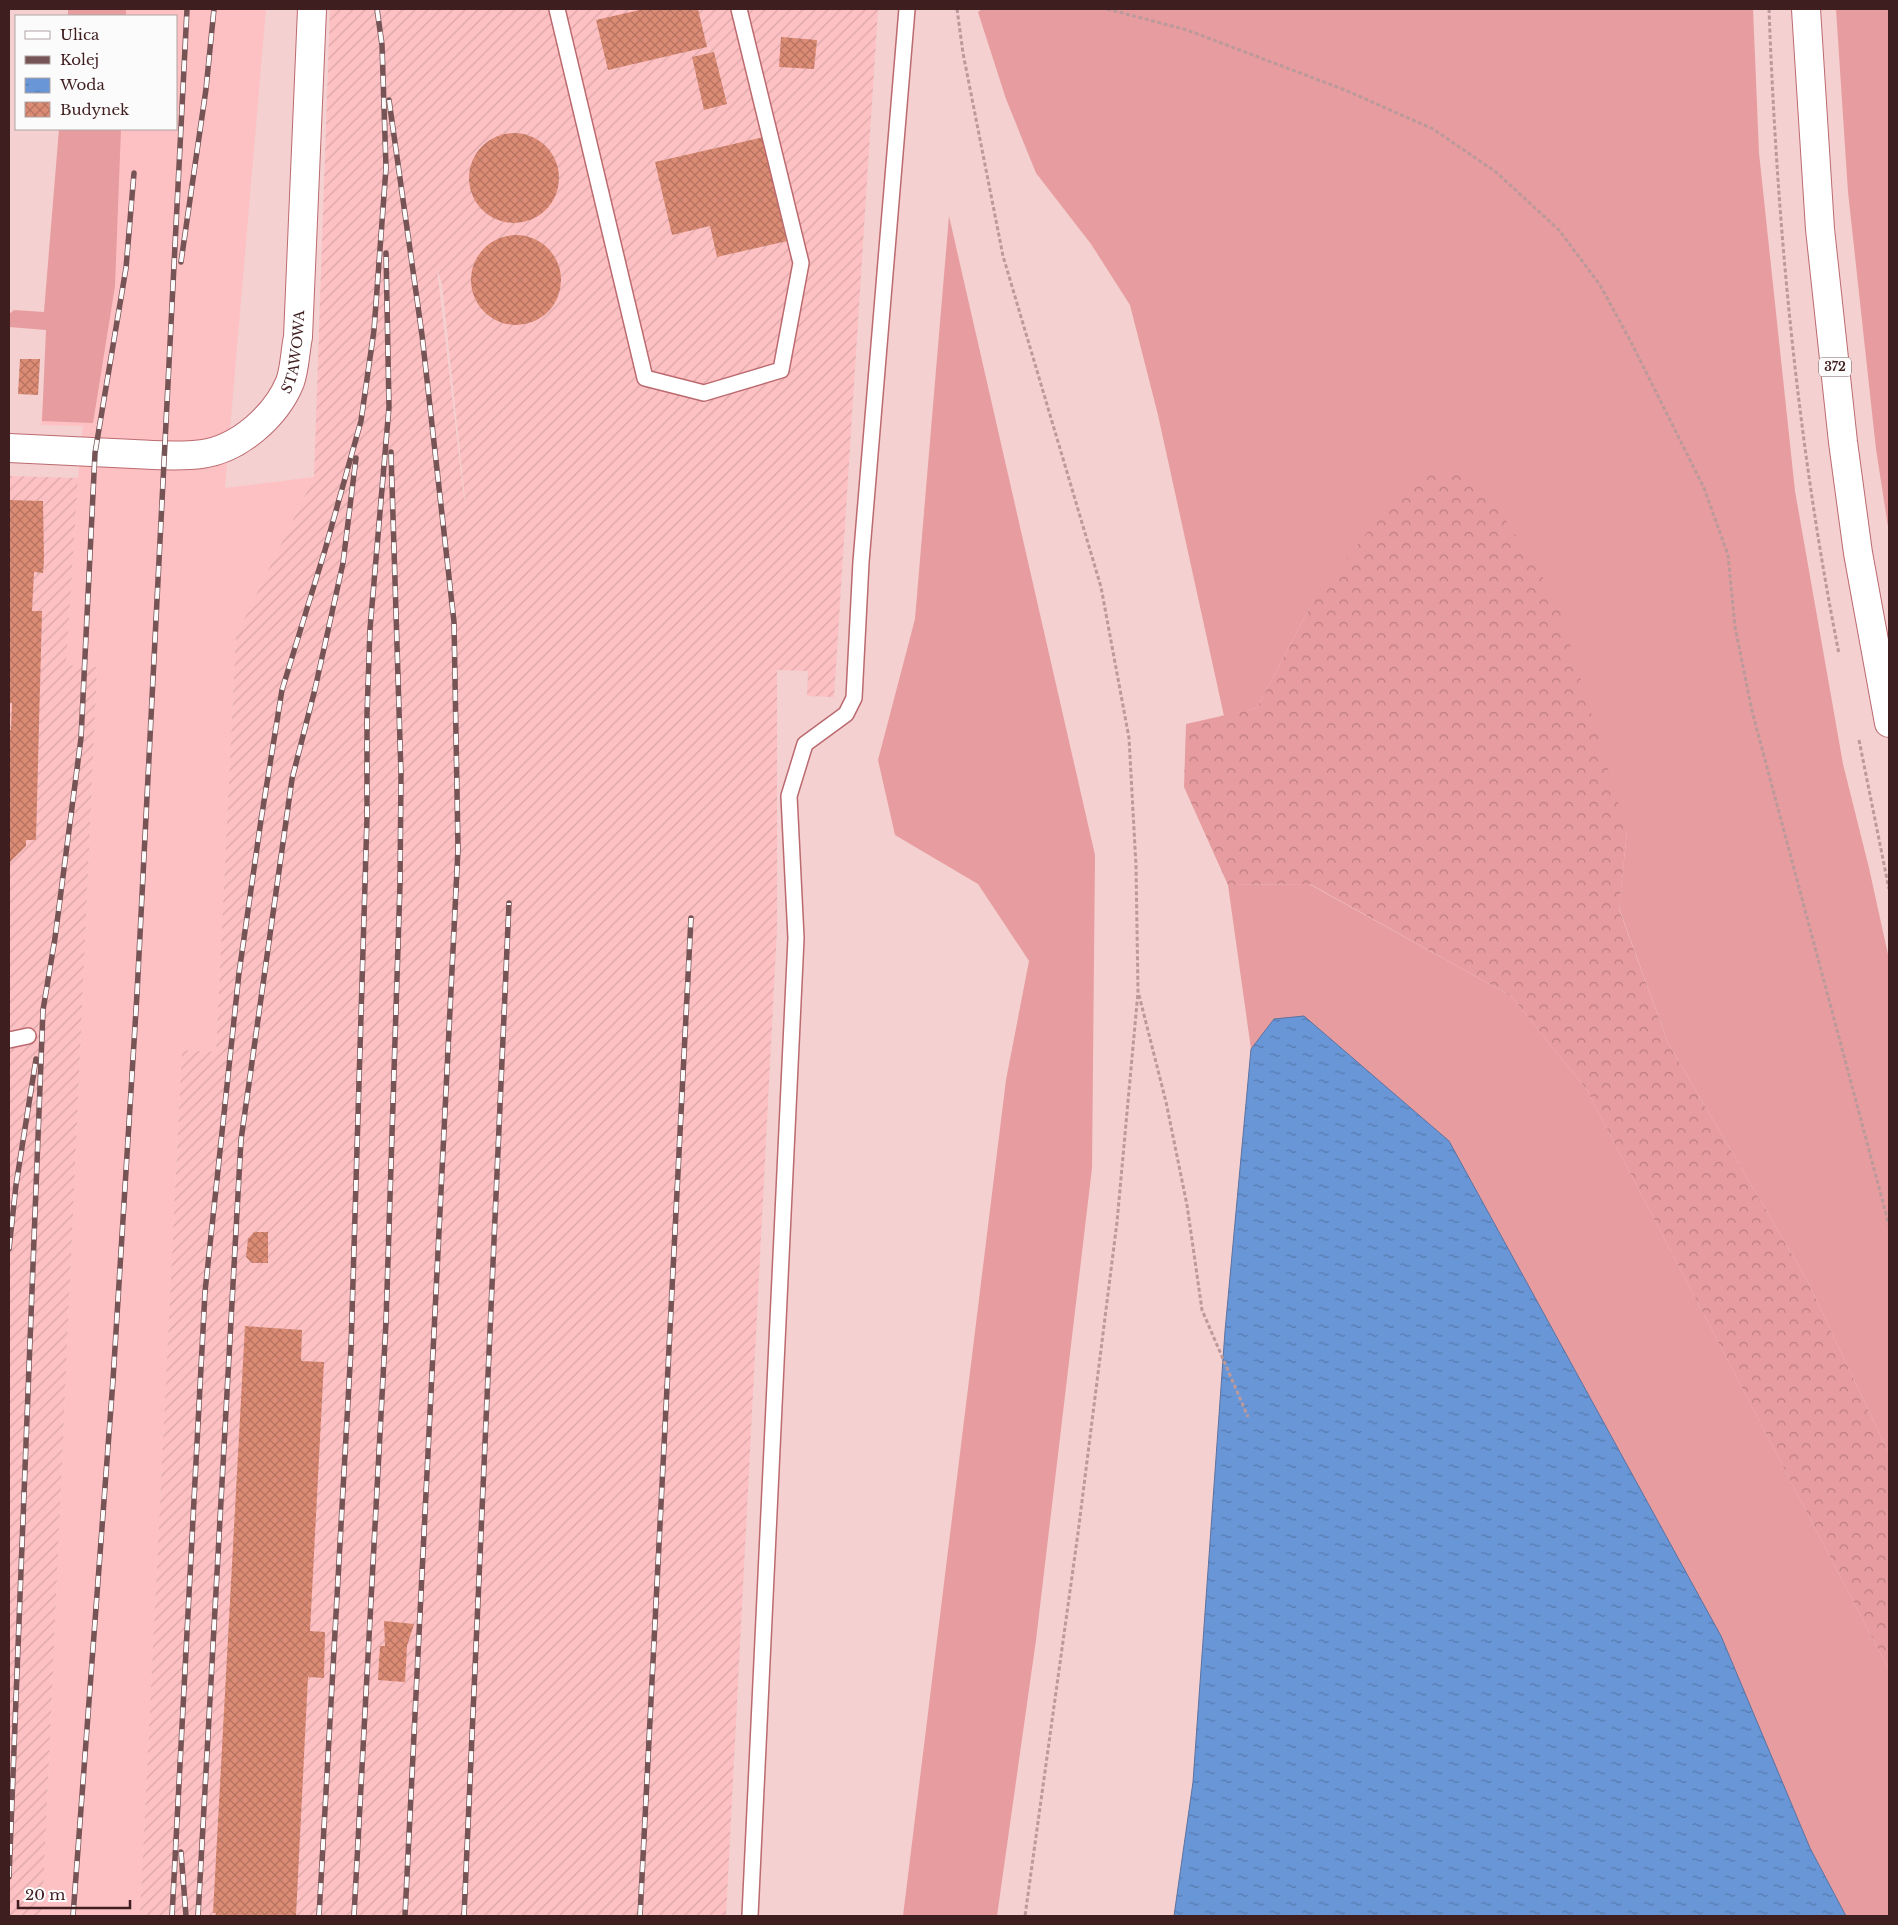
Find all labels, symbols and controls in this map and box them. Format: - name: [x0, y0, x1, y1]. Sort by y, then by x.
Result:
- legend: [15, 15, 178, 130]
- text: Ulica: [60, 25, 100, 44]
- text: Kolej: [60, 50, 99, 69]
- text: Woda: [59, 75, 105, 94]
- text: Budynek: [60, 100, 130, 119]
- street label: STAWOWA: [277, 310, 308, 396]
- road number: 372: [1819, 358, 1851, 377]
- scale bar: [18, 1878, 130, 1910]
- text: 20 m: [25, 1885, 65, 1904]

